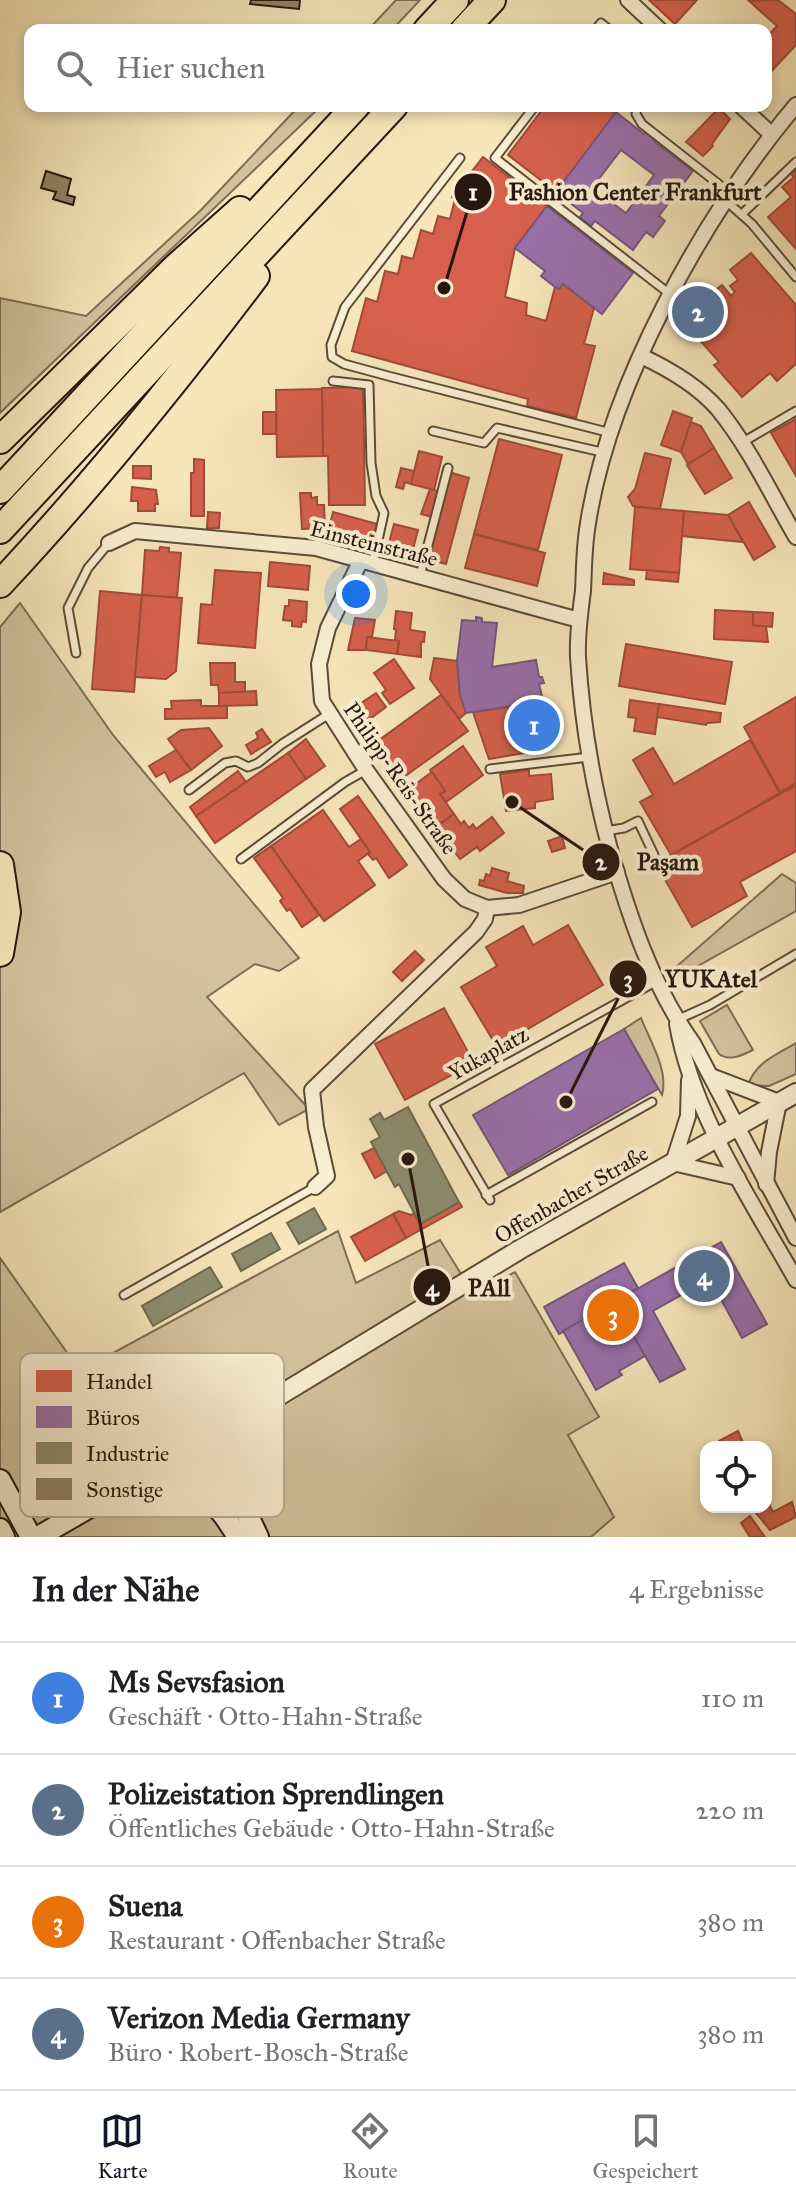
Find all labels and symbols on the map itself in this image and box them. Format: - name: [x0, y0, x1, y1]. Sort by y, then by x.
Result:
- callout: Fashion Center Frankfurt: [453, 168, 778, 216]
- text: 1: [468, 177, 478, 207]
- text: Fashion Center Frankfurt: [509, 177, 762, 207]
- pin: 2: [672, 282, 724, 342]
- street label: Einsteinstraße: [307, 515, 440, 572]
- your location: [336, 574, 376, 614]
- pin: 1: [508, 695, 560, 755]
- street label: Philipp-Reis-Straße: [338, 697, 463, 860]
- callout: Paşam: [581, 838, 715, 886]
- text: 2: [595, 847, 608, 877]
- text: Paşam: [637, 847, 700, 877]
- callout: YUKAtel: [608, 955, 773, 1003]
- text: 3: [623, 964, 633, 994]
- text: YUKAtel: [664, 964, 758, 994]
- street label: Yukaplatz: [443, 1020, 533, 1087]
- street label: Offenbacher Straße: [490, 1139, 653, 1249]
- pin: 4: [678, 1246, 730, 1306]
- callout: PAll: [412, 1263, 526, 1311]
- text: 4: [425, 1273, 440, 1303]
- text: PAll: [468, 1273, 511, 1303]
- pin: 3: [587, 1285, 639, 1345]
- legend: [20, 1353, 284, 1517]
- text: Handel: [86, 1368, 152, 1395]
- text: Büros: [86, 1404, 140, 1431]
- text: Industrie: [86, 1440, 169, 1467]
- text: Sonstige: [86, 1476, 163, 1503]

